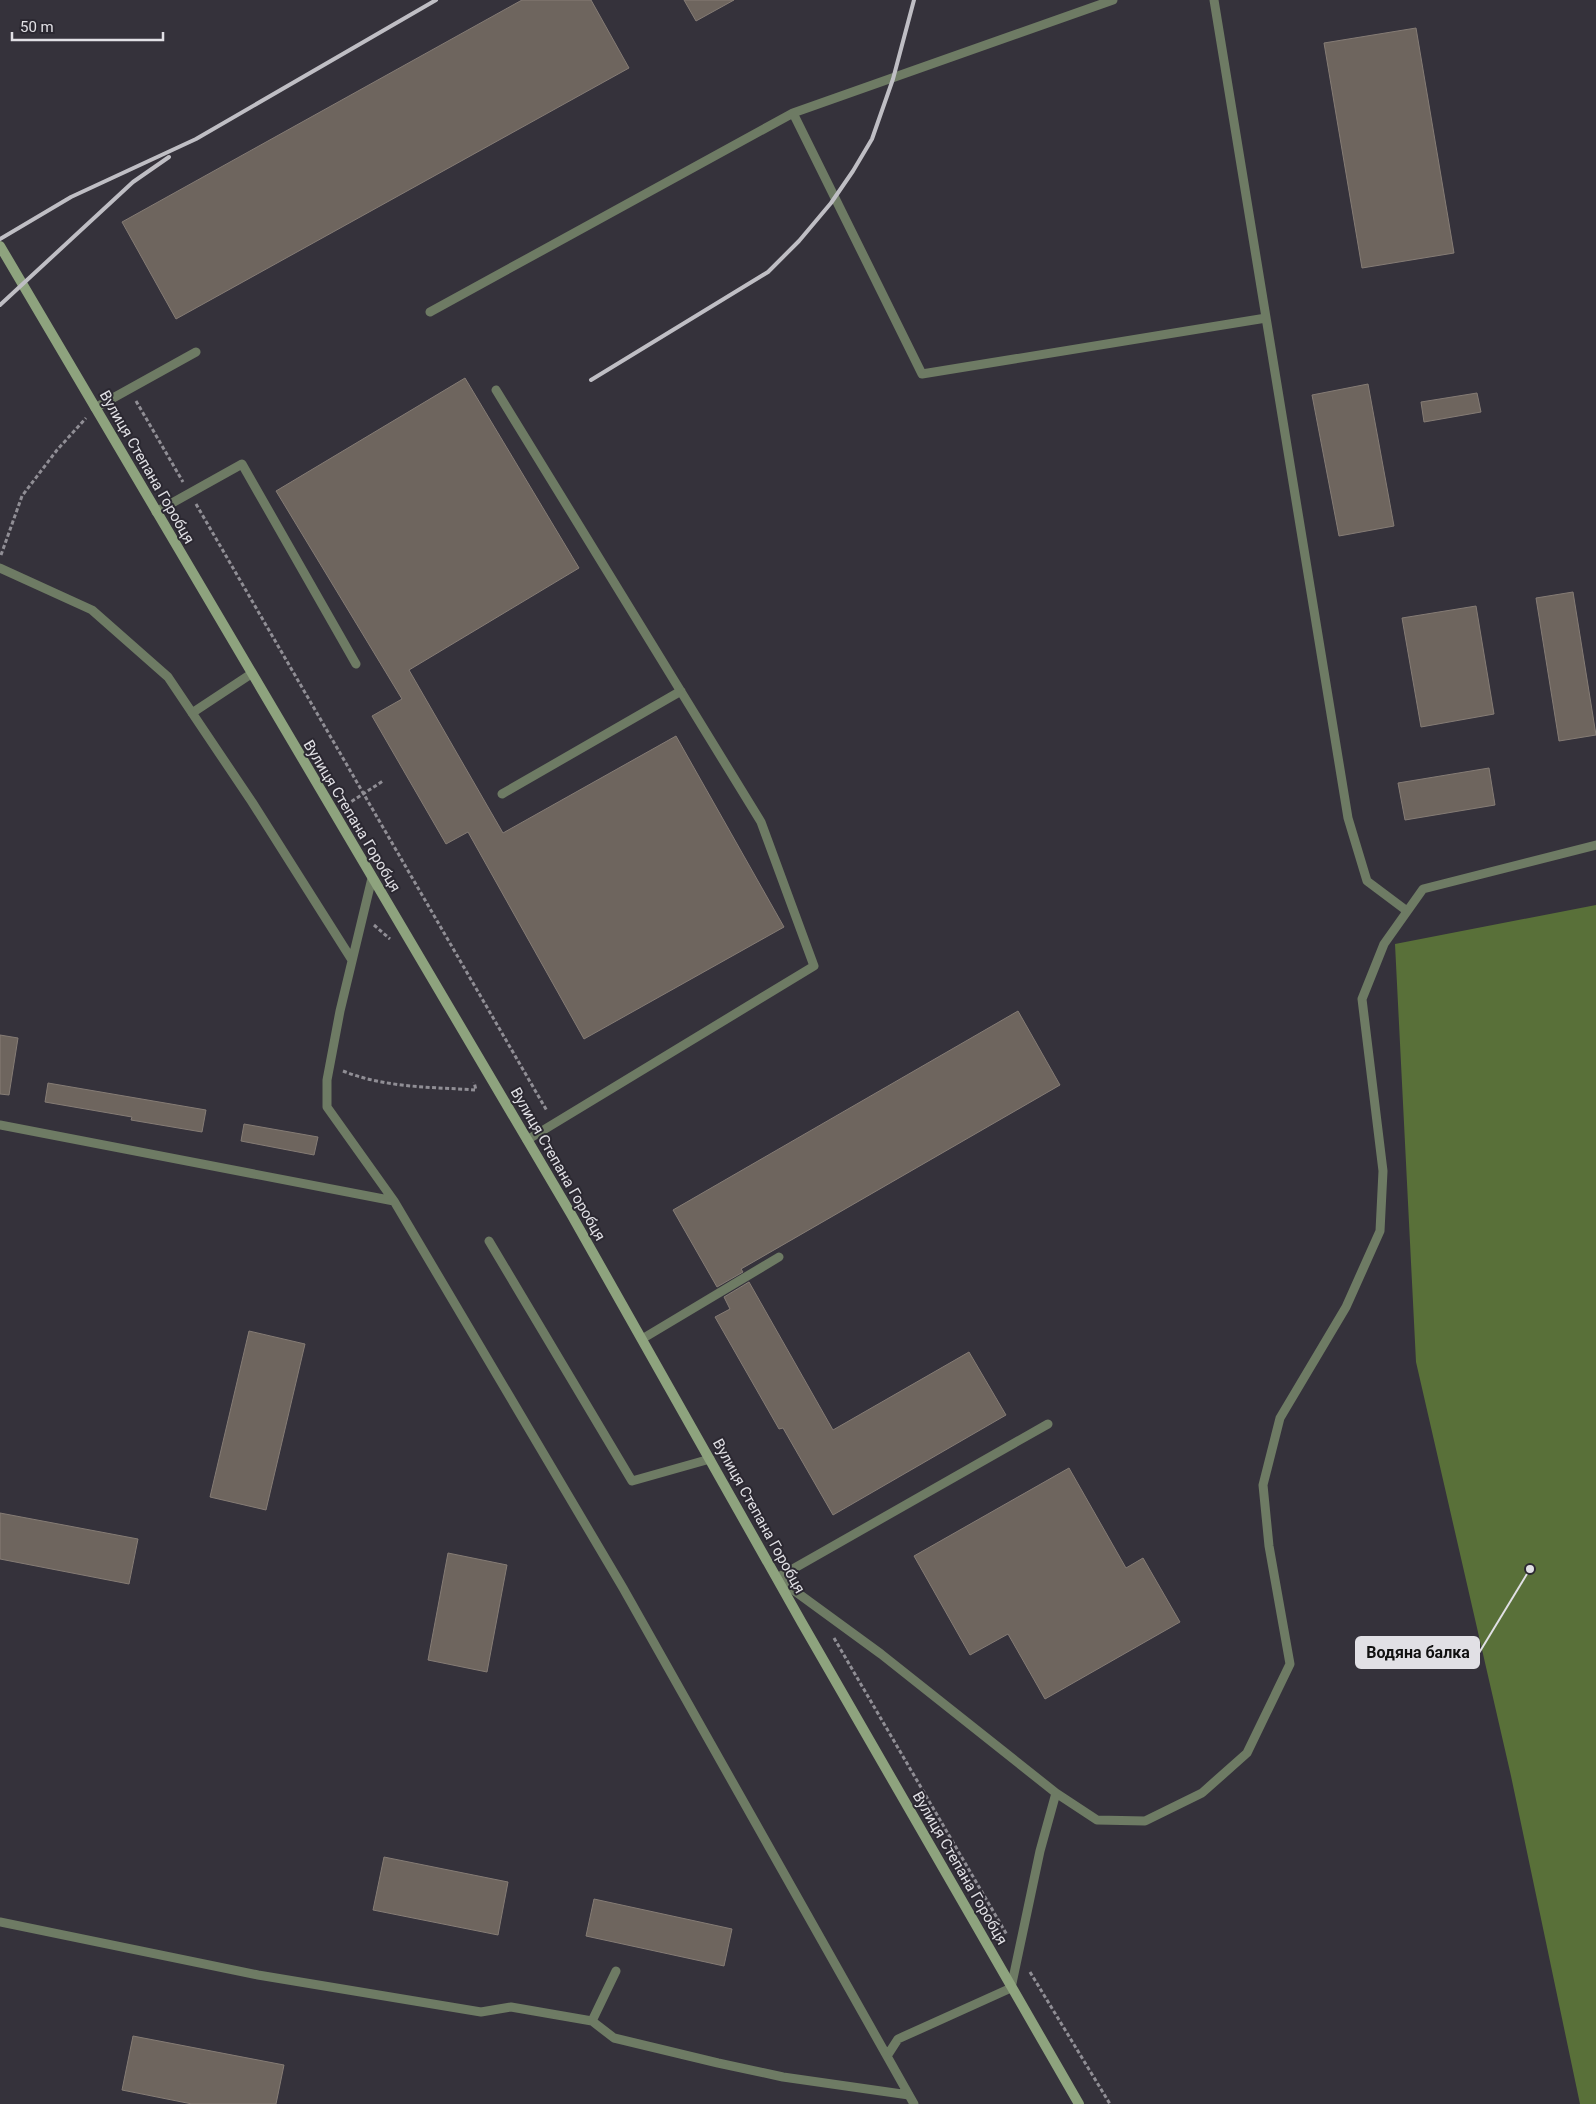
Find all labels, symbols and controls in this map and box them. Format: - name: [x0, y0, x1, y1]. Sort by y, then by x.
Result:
- scale bar: [12, 10, 164, 42]
- text: 50 m: [20, 18, 54, 36]
- street label: Вулиця Степана Горобця: [96, 387, 198, 547]
- street label: Вулиця Степана Горобця: [299, 737, 405, 895]
- street label: Вулиця Степана Горобця: [507, 1084, 609, 1244]
- street label: Вулиця Степана Горобця: [709, 1436, 809, 1596]
- callout: Водяна балка: [1356, 1637, 1479, 1668]
- text: Водяна балка: [1366, 1643, 1470, 1662]
- street label: Вулиця Степана Горобця: [909, 1788, 1011, 1948]

